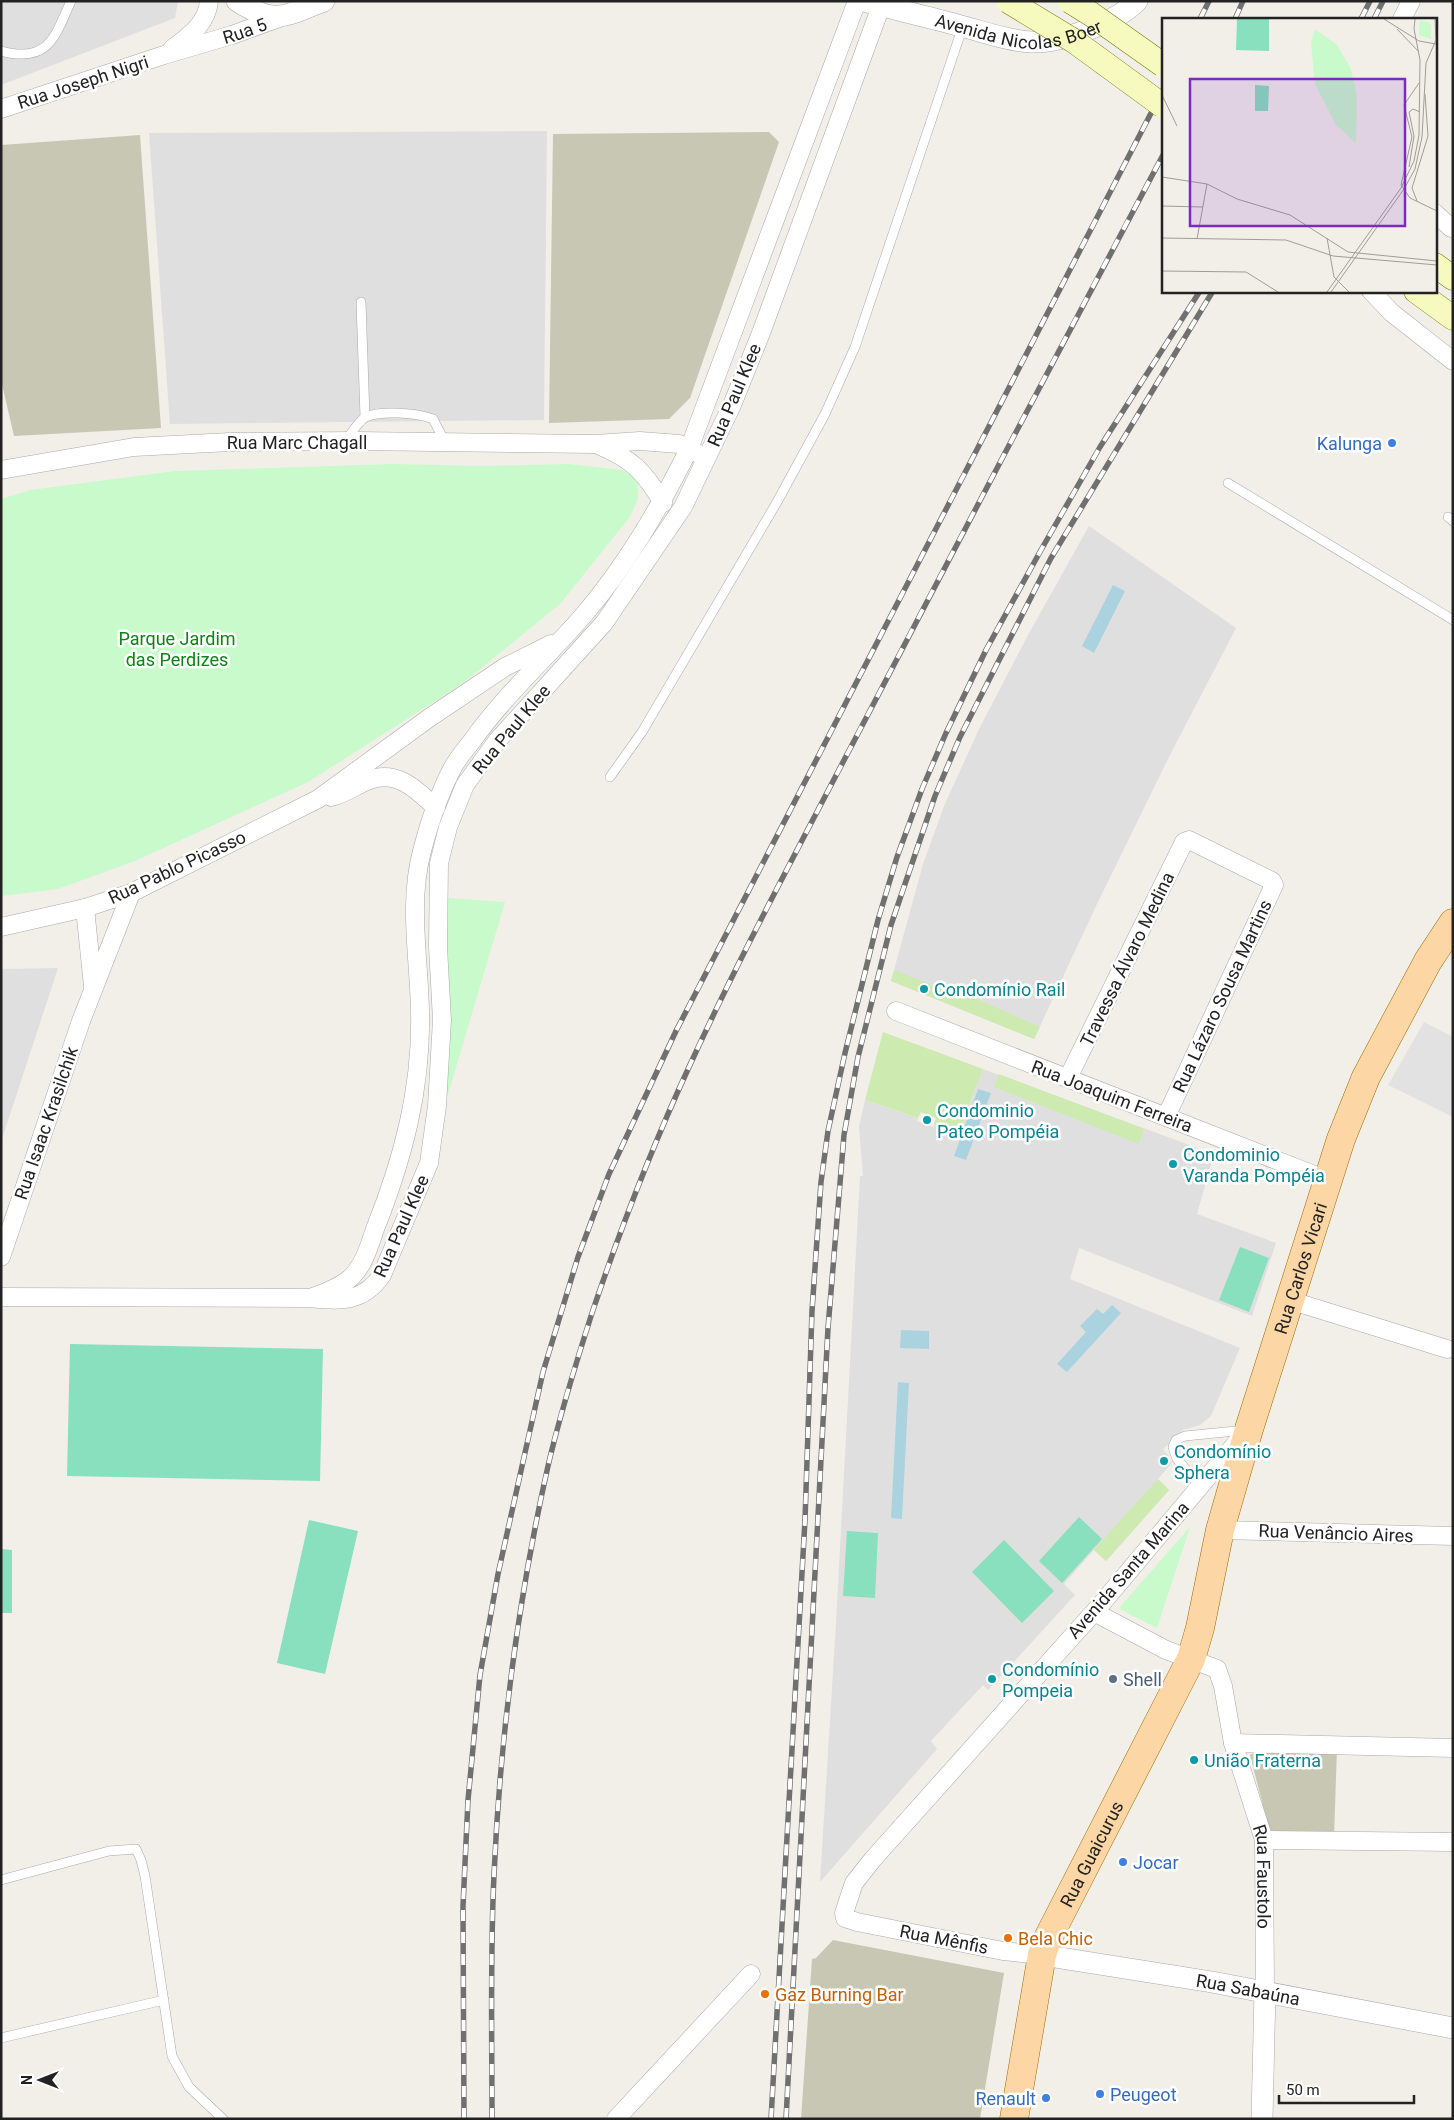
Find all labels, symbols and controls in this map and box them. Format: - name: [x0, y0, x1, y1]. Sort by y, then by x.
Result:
- street label: Avenida Nicolas Boer: [933, 9, 1105, 53]
- street label: Rua 5: [220, 13, 270, 48]
- inset map: [1162, 18, 1436, 292]
- street label: Rua Joseph Nigri: [15, 51, 151, 113]
- street label: Rua Paul Klee: [703, 340, 765, 450]
- street label: Rua Marc Chagall: [227, 432, 367, 453]
- place label: Kalunga: [1317, 433, 1382, 454]
- marker: Kalunga: [1386, 437, 1398, 449]
- park label: Parque Jardim das Perdizes: [118, 628, 236, 670]
- street label: Rua Paul Klee: [468, 680, 554, 778]
- street label: Rua Pablo Picasso: [105, 826, 249, 908]
- street label: Travessa Álvaro Medina: [1076, 868, 1178, 1050]
- street label: Rua Lázaro Sousa Martins: [1168, 896, 1276, 1096]
- place label: Condomínio Rail: [934, 979, 1065, 1000]
- marker: Condomínio Rail: [918, 983, 930, 995]
- street label: Rua Isaac Krasilchik: [10, 1043, 82, 1202]
- street label: Rua Joaquim Ferreira: [1028, 1056, 1196, 1136]
- place label: Condominio Pateo Pompéia: [937, 1100, 1059, 1142]
- marker: Condominio Pateo Pompéia: [921, 1114, 933, 1126]
- place label: Condominio Varanda Pompéia: [1183, 1144, 1325, 1186]
- marker: Condominio Varanda Pompéia: [1167, 1158, 1179, 1170]
- street label: Rua Paul Klee: [369, 1172, 433, 1280]
- street label: Rua Carlos Vicari: [1269, 1200, 1331, 1337]
- place label: Condomínio Sphera: [1174, 1441, 1271, 1483]
- marker: Condomínio Sphera: [1158, 1455, 1170, 1467]
- street label: Avenida Santa Marina: [1063, 1497, 1193, 1643]
- street label: Rua Venâncio Aires: [1258, 1520, 1414, 1546]
- place label: Condomínio Pompeia: [1002, 1659, 1099, 1701]
- place label: Shell: [1123, 1669, 1162, 1690]
- marker: Condomínio Pompeia: [986, 1673, 998, 1685]
- marker: Shell: [1107, 1673, 1119, 1685]
- place label: União Fraterna: [1204, 1750, 1321, 1771]
- marker: União Fraterna: [1188, 1754, 1200, 1766]
- street label: Rua Guaicurus: [1055, 1797, 1127, 1910]
- street label: Rua Faustolo: [1249, 1822, 1275, 1929]
- place label: Jocar: [1133, 1852, 1179, 1873]
- marker: Jocar: [1117, 1856, 1129, 1868]
- street label: Rua Mênfis: [898, 1920, 990, 1958]
- place label: Bela Chic: [1018, 1928, 1093, 1949]
- marker: Bela Chic: [1002, 1932, 1014, 1944]
- street label: Rua Sabaúna: [1195, 1969, 1302, 2009]
- place label: Gaz Burning Bar: [775, 1984, 904, 2005]
- marker: Gaz Burning Bar: [759, 1988, 771, 2000]
- north arrow: [15, 2055, 65, 2105]
- scale bar: [1279, 2072, 1414, 2104]
- text: N: [19, 2075, 35, 2085]
- text: 50 m: [1286, 2081, 1320, 2099]
- place label: Peugeot: [1110, 2084, 1177, 2105]
- place label: Renault: [975, 2088, 1036, 2109]
- marker: Peugeot: [1094, 2088, 1106, 2100]
- marker: Renault: [1040, 2092, 1052, 2104]

